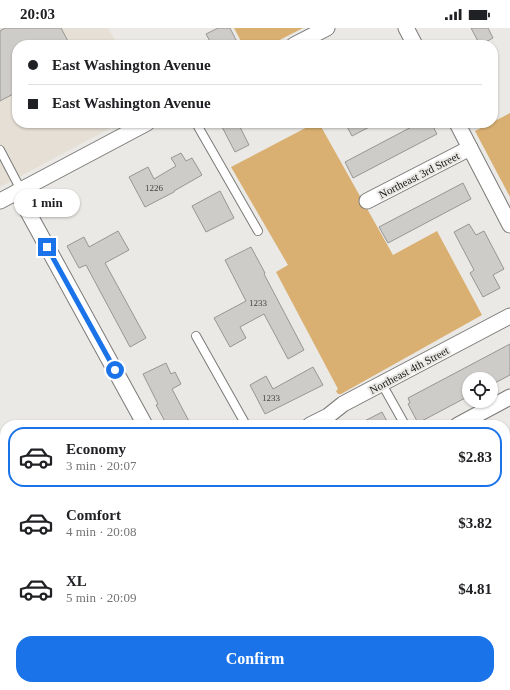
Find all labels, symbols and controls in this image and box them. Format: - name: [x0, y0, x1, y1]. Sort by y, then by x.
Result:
- text: 20:03: [20, 6, 55, 22]
- text: East Washington Avenue: [52, 57, 211, 73]
- text: East Washington Avenue: [52, 95, 211, 111]
- street label: Northeast 3rd Street: [377, 150, 461, 200]
- house number: 1226: [145, 183, 164, 193]
- callout: 1 min: [14, 189, 80, 217]
- text: 1 min: [31, 195, 63, 210]
- route end: [38, 238, 56, 256]
- house number: 1233: [249, 298, 268, 308]
- street label: Northeast 4th Street: [367, 344, 451, 396]
- route start: [106, 361, 124, 379]
- map controls: [462, 372, 498, 408]
- button: locate: [462, 372, 498, 408]
- house number: 1233: [262, 393, 281, 403]
- icon: car: [18, 439, 54, 475]
- text: Economy: [66, 441, 126, 457]
- text: $2.83: [458, 449, 492, 465]
- text: 3 min · 20:07: [66, 458, 136, 473]
- icon: car: [18, 505, 54, 541]
- text: Comfort: [66, 507, 121, 523]
- text: $3.82: [458, 515, 492, 531]
- text: 4 min · 20:08: [66, 524, 136, 539]
- icon: car: [18, 571, 54, 607]
- text: XL: [66, 573, 87, 589]
- text: $4.81: [458, 581, 492, 597]
- text: 5 min · 20:09: [66, 590, 136, 605]
- button: Confirm: [16, 636, 494, 682]

